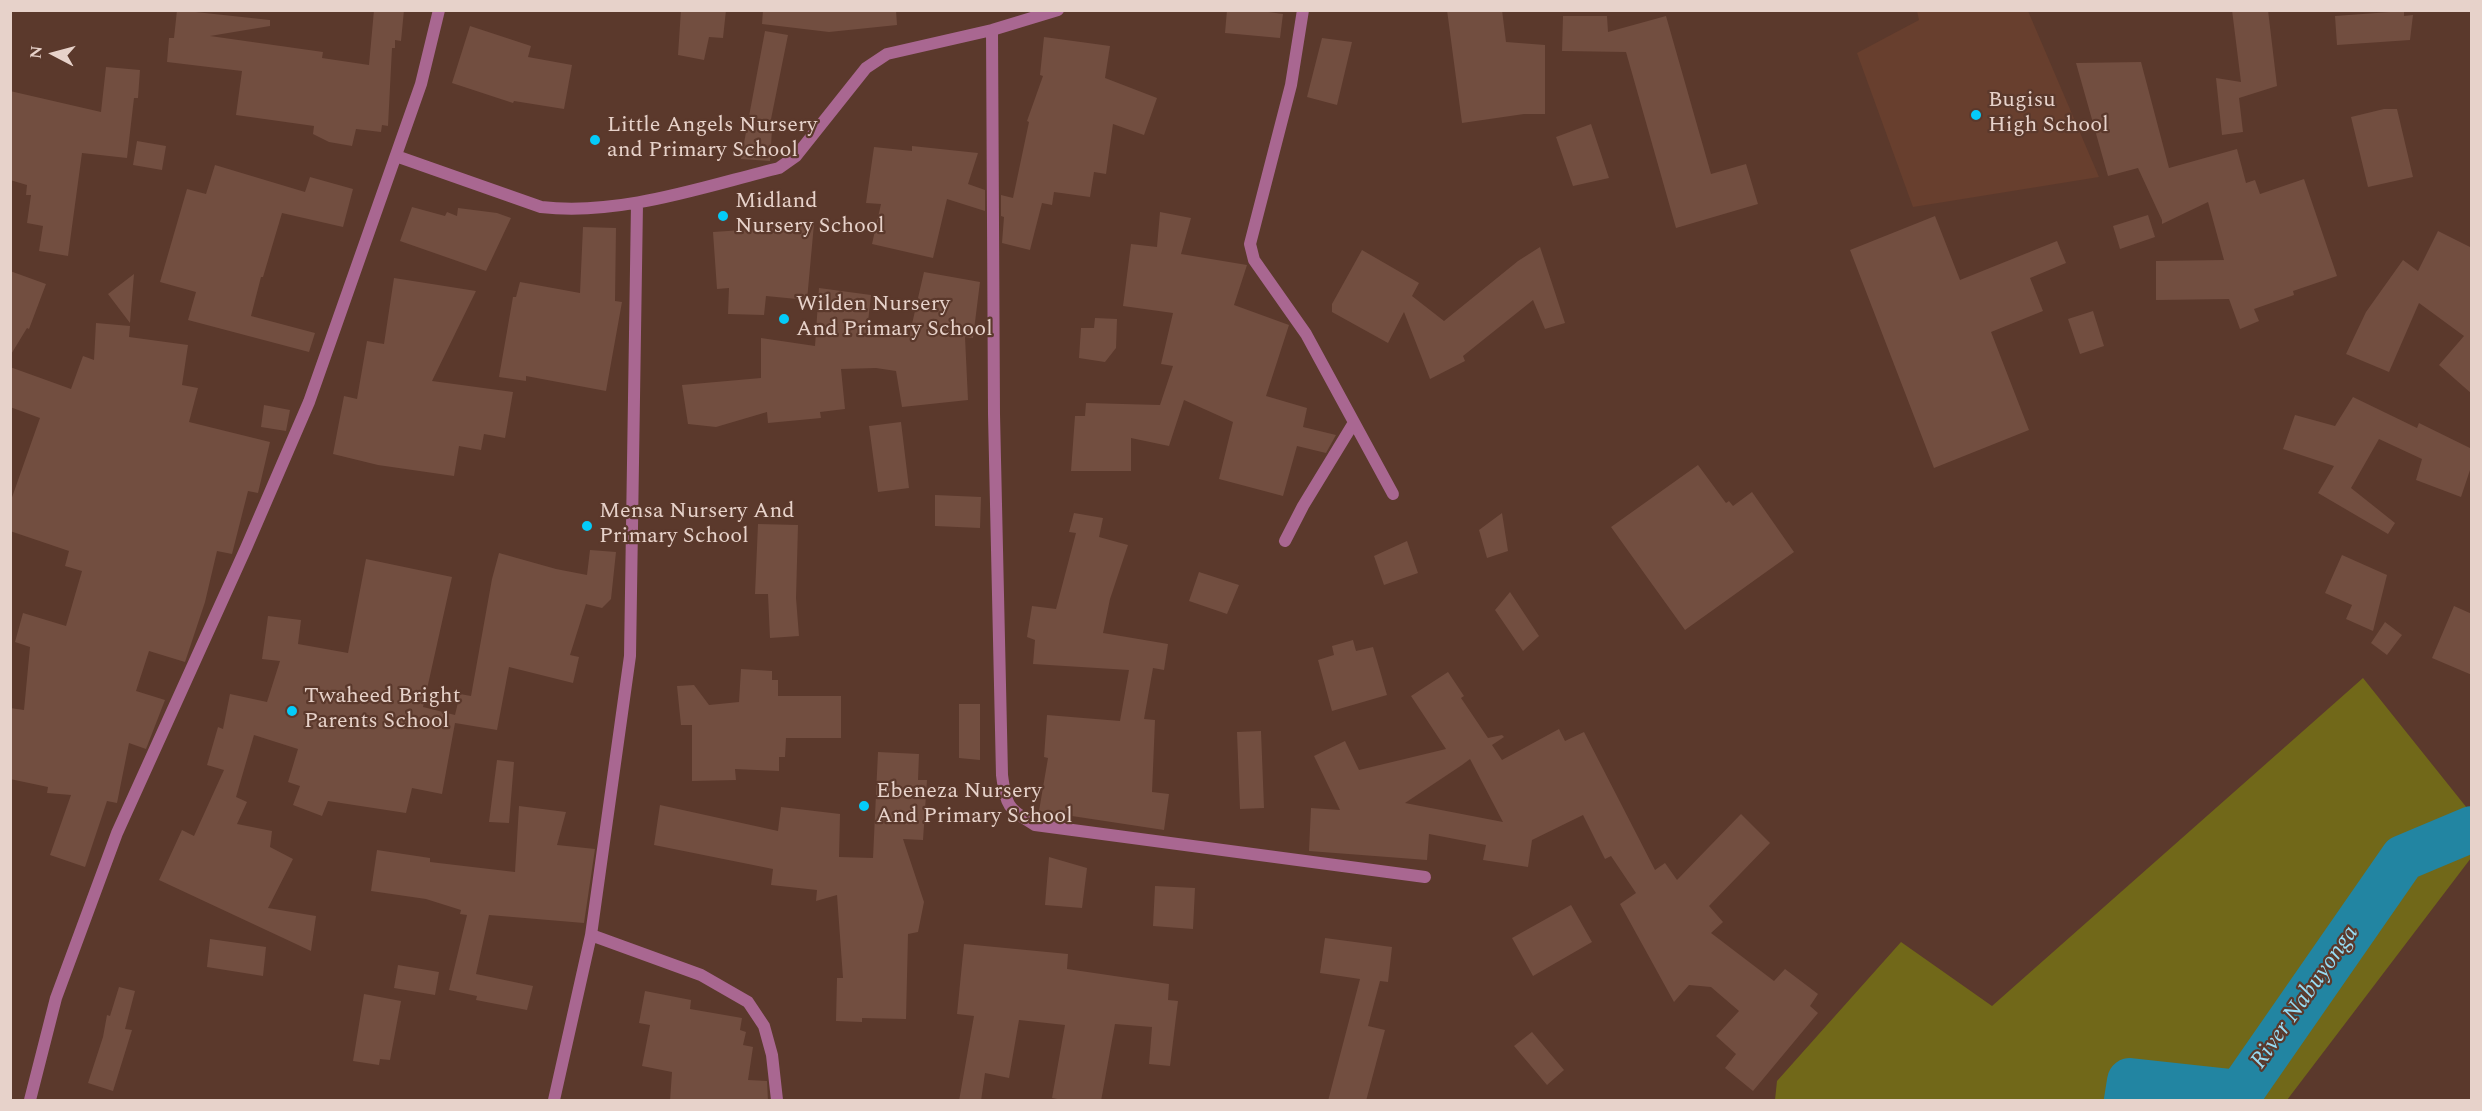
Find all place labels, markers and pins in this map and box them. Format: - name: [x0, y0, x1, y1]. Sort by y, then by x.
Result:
- place label: Bugisu High School: [1988, 89, 2109, 140]
- marker: Bugisu High School: [1969, 108, 1983, 122]
- place label: Little Angels Nursery and Primary School: [607, 114, 817, 166]
- marker: Little Angels Nursery and Primary School: [588, 133, 602, 147]
- place label: Midland Nursery School: [735, 190, 884, 242]
- marker: Midland Nursery School: [716, 209, 730, 223]
- place label: Wilden Nursery And Primary School: [796, 293, 993, 344]
- marker: Wilden Nursery And Primary School: [777, 312, 791, 326]
- place label: Mensa Nursery And Primary School: [599, 500, 795, 552]
- marker: Mensa Nursery And Primary School: [580, 519, 594, 533]
- place label: Twaheed Bright Parents School: [304, 685, 460, 736]
- marker: Twaheed Bright Parents School: [285, 704, 299, 718]
- place label: Ebeneza Nursery And Primary School: [876, 780, 1073, 831]
- marker: Ebeneza Nursery And Primary School: [857, 799, 871, 813]

